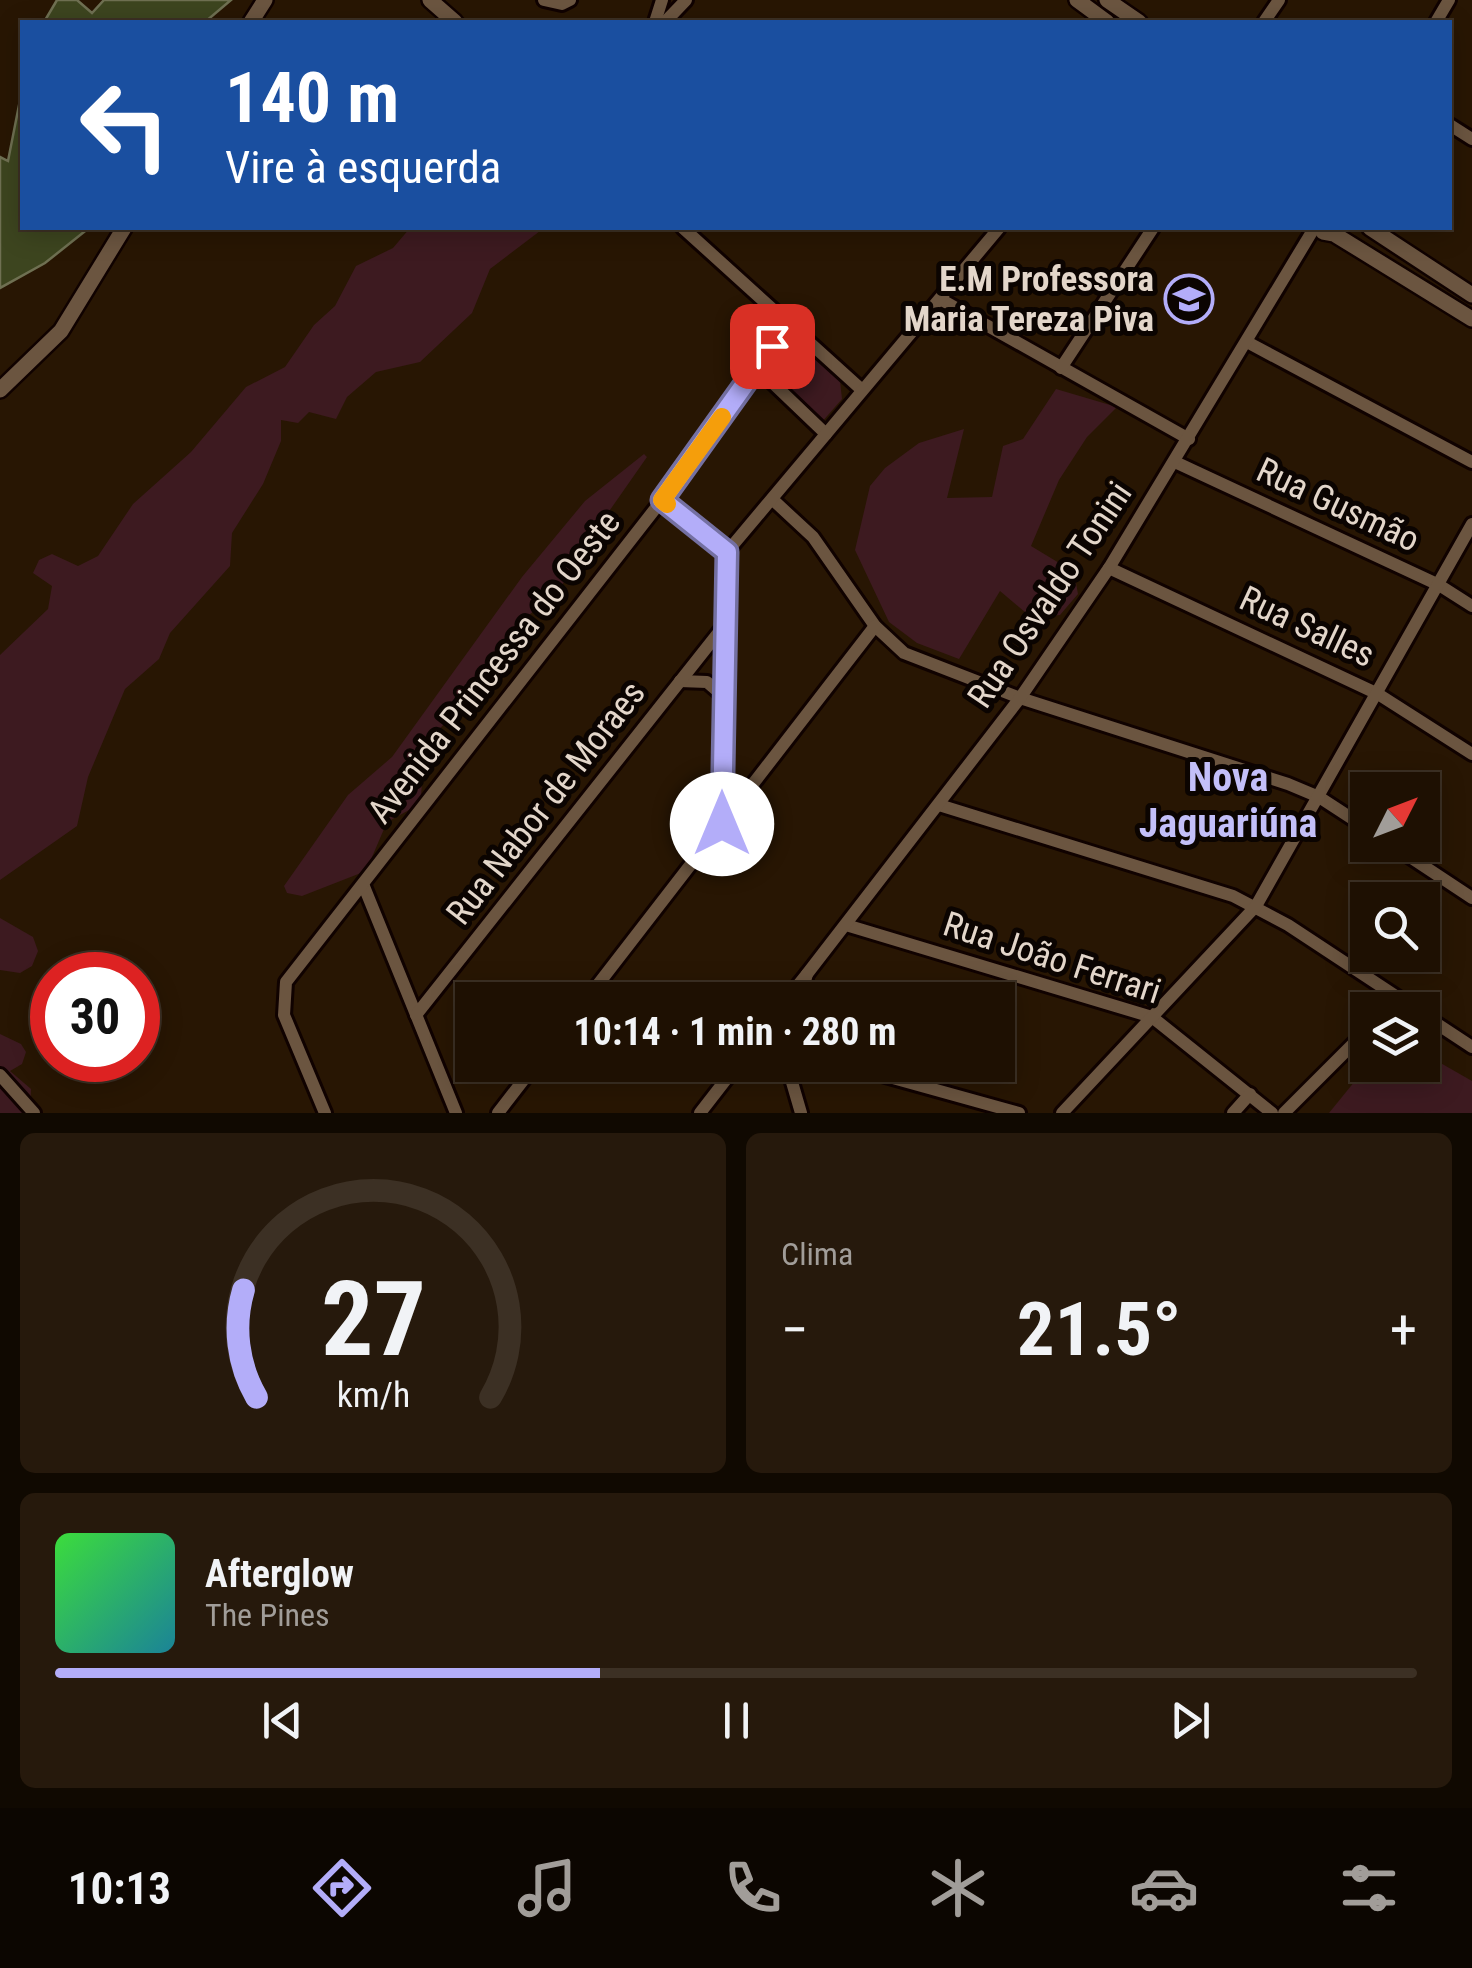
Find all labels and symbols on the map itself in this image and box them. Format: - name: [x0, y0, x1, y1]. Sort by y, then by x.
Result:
- place label: E.M Professora Maria Tereza Piva: [904, 259, 1154, 340]
- school or university icon: E.M Professora Maria Tereza Piva: [1163, 273, 1215, 325]
- pin: [730, 304, 815, 389]
- street label: Rua Gusmão: [1250, 450, 1426, 560]
- street label: Rua Osvaldo Tonini: [959, 474, 1141, 716]
- street label: Avenida Princessa do Oeste: [359, 503, 629, 831]
- street label: Rua Salles: [1233, 578, 1381, 676]
- street label: Rua Nabor de Moraes: [438, 673, 654, 933]
- district label: Nova Jaguariúna: [1139, 754, 1317, 847]
- position arrow: [670, 772, 774, 876]
- north arrow: [1350, 772, 1440, 862]
- street label: Rua João Ferrari: [938, 904, 1166, 1012]
- speed limit sign: 30: [30, 952, 160, 1082]

